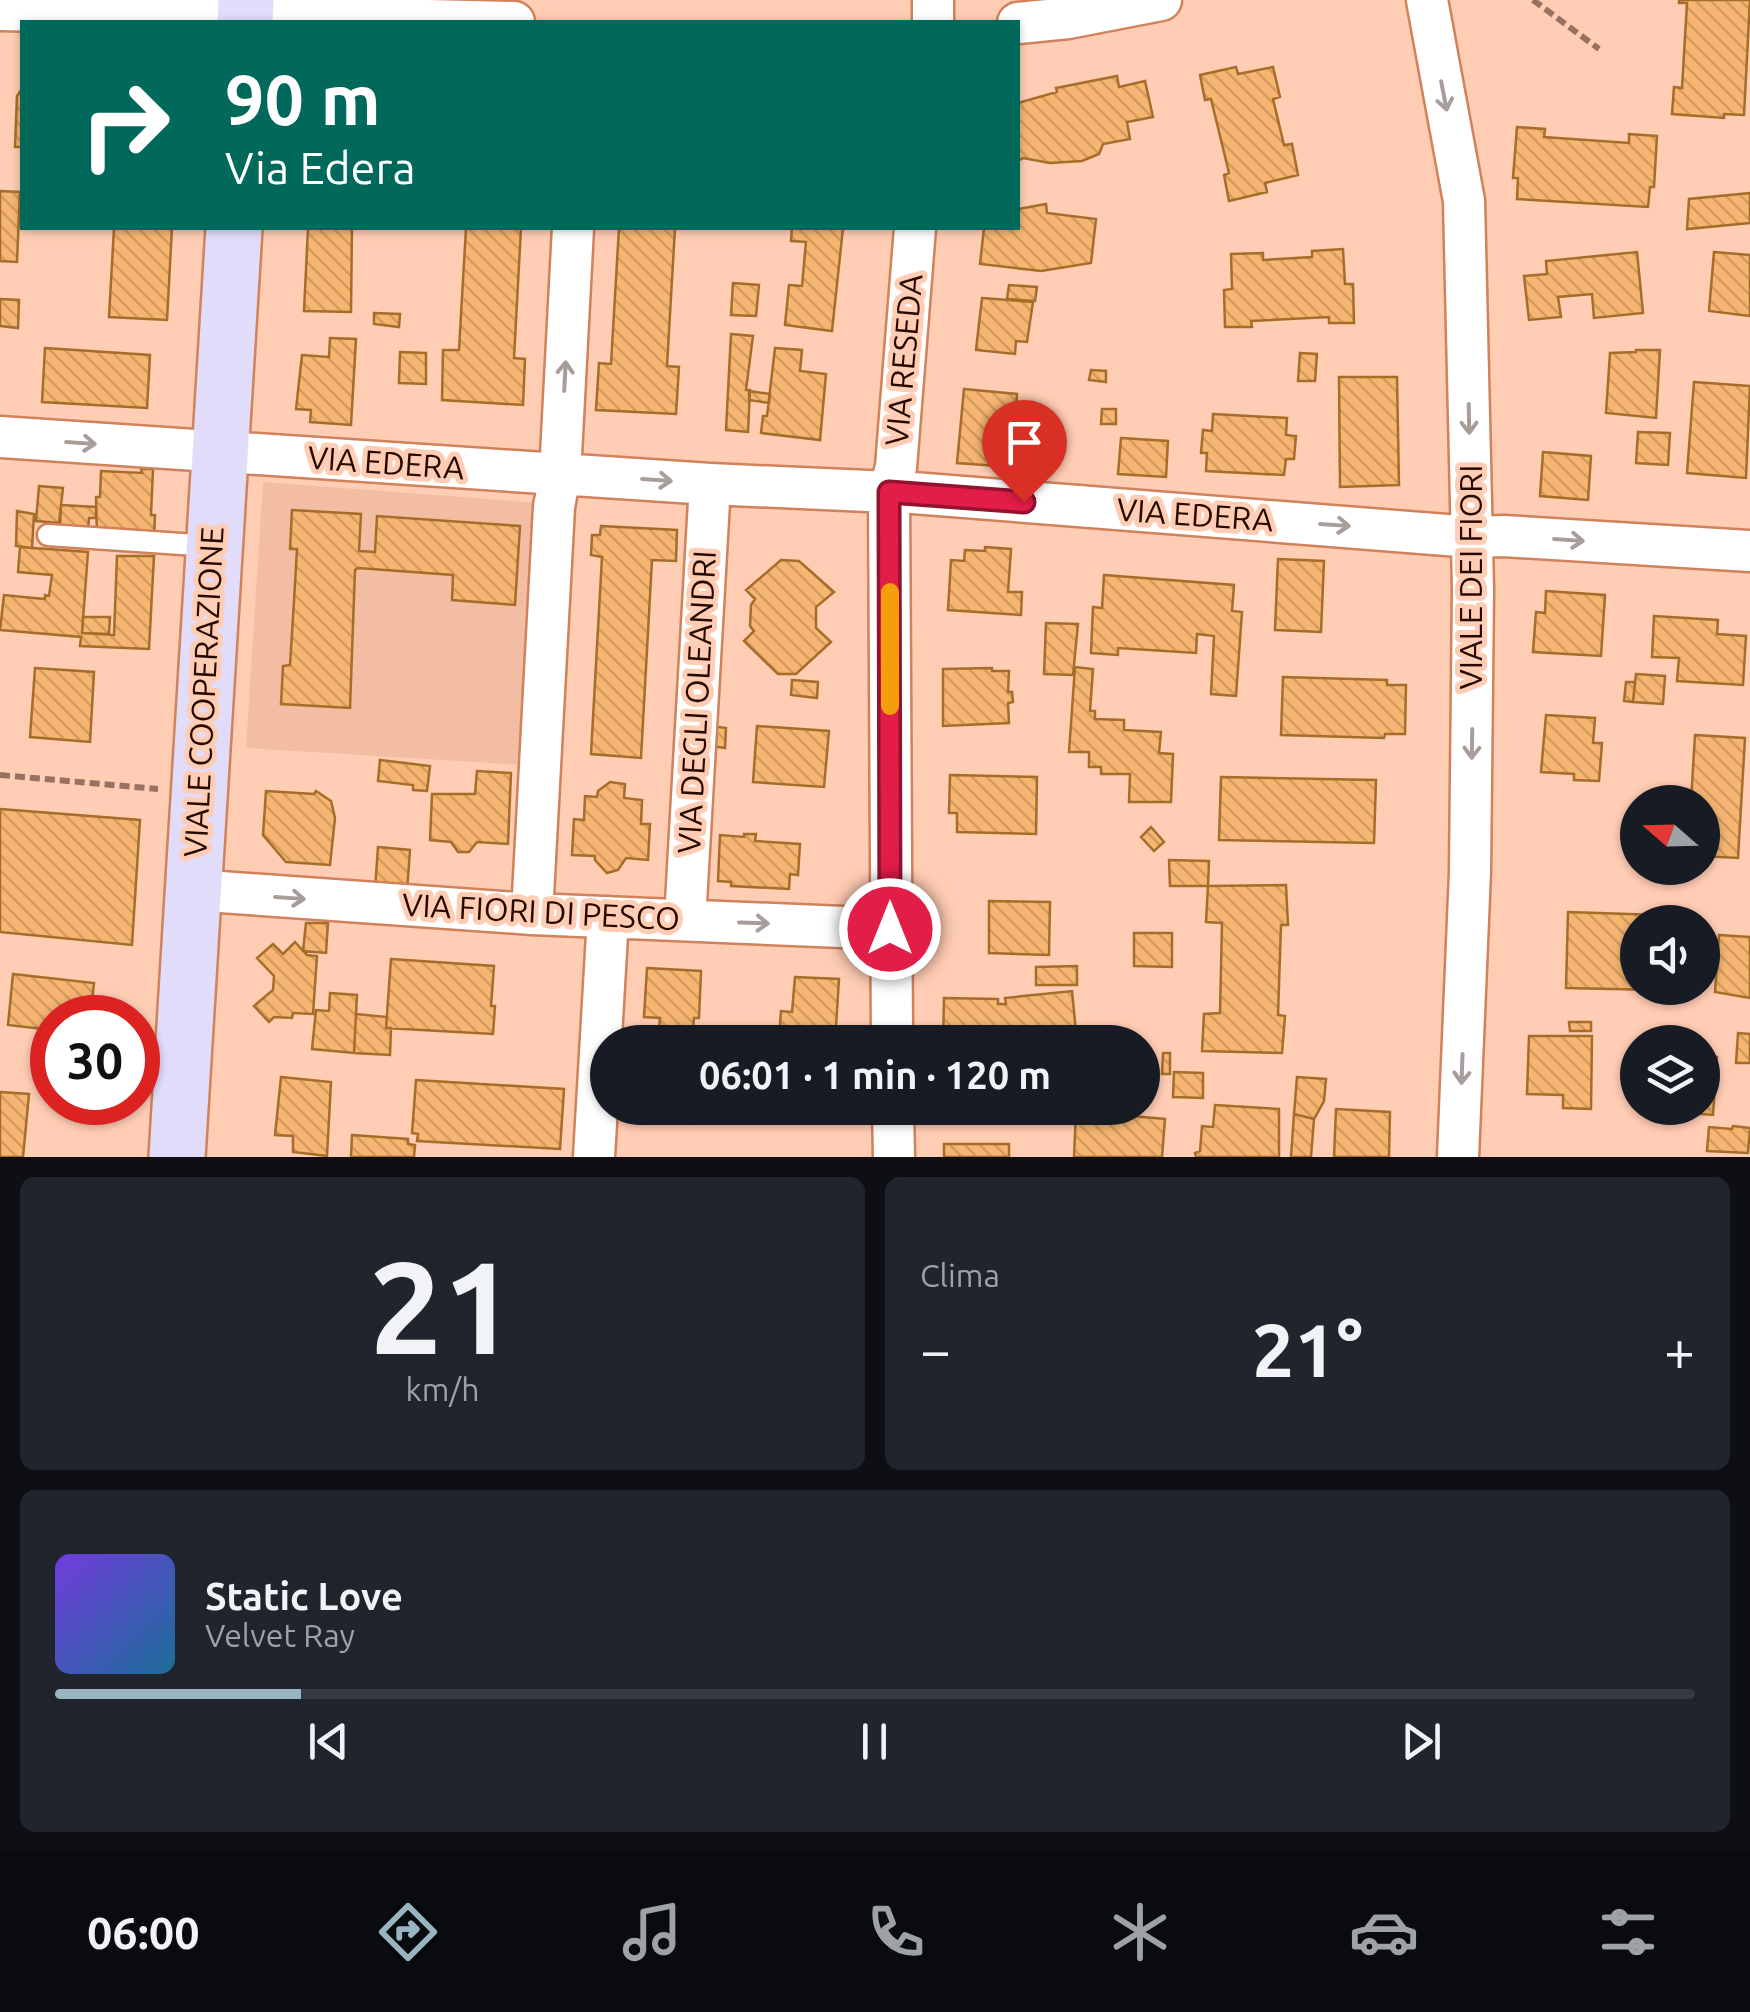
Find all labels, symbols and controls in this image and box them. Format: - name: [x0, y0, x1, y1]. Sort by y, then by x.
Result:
- icon: right: [60, 60, 190, 190]
- text: 90 m: [225, 60, 381, 138]
- one-way arrow: [1435, 79, 1454, 112]
- text: Via Edera: [225, 142, 416, 193]
- street label: VIA RESEDA: [878, 272, 928, 447]
- one-way arrow: [556, 361, 575, 393]
- pin: [982, 400, 1067, 503]
- one-way arrow: [1460, 402, 1478, 435]
- icon: arrive: [997, 415, 1052, 470]
- one-way arrow: [65, 433, 97, 452]
- street label: VIA EDERA: [307, 439, 466, 485]
- street label: VIALE DEI FIORI: [1452, 465, 1488, 689]
- one-way arrow: [640, 471, 673, 490]
- street label: VIA EDERA: [1116, 491, 1275, 537]
- one-way arrow: [1319, 516, 1351, 535]
- street label: VIALE COOPERAZIONE: [176, 526, 230, 858]
- one-way arrow: [1553, 531, 1585, 550]
- street label: VIA DEGLI OLEANDRI: [670, 549, 722, 855]
- one-way arrow: [1462, 727, 1481, 759]
- north arrow: [1620, 785, 1720, 885]
- map controls: [1620, 785, 1720, 1125]
- position arrow: [838, 877, 942, 981]
- street label: VIA FIORI DI PESCO: [401, 886, 681, 936]
- one-way arrow: [273, 888, 305, 907]
- button: sound: [1620, 905, 1720, 1005]
- one-way arrow: [737, 914, 769, 933]
- speed limit sign: 30: [30, 995, 160, 1125]
- button: layers: [1620, 1025, 1720, 1125]
- one-way arrow: [1452, 1052, 1471, 1084]
- text: 06:01 · 1 min · 120 m: [699, 1054, 1051, 1096]
- text: 21: [369, 1233, 516, 1379]
- text: Clima: [920, 1257, 1000, 1293]
- text: 21°: [1252, 1307, 1363, 1391]
- text: −: [920, 1319, 951, 1380]
- text: +: [1664, 1319, 1695, 1380]
- text: km/h: [406, 1371, 479, 1407]
- text: Static Love: [205, 1575, 403, 1617]
- text: Velvet Ray: [205, 1617, 355, 1653]
- icon: previous: [301, 1714, 356, 1769]
- icon: pause: [847, 1714, 902, 1769]
- icon: next: [1394, 1714, 1449, 1769]
- icon: directions: [373, 1897, 443, 1967]
- icon: music: [617, 1897, 687, 1967]
- icon: phone: [861, 1897, 931, 1967]
- icon: climate: [1105, 1897, 1175, 1967]
- icon: car: [1349, 1897, 1419, 1967]
- icon: filters: [1593, 1897, 1663, 1967]
- text: 06:00: [87, 1907, 200, 1958]

